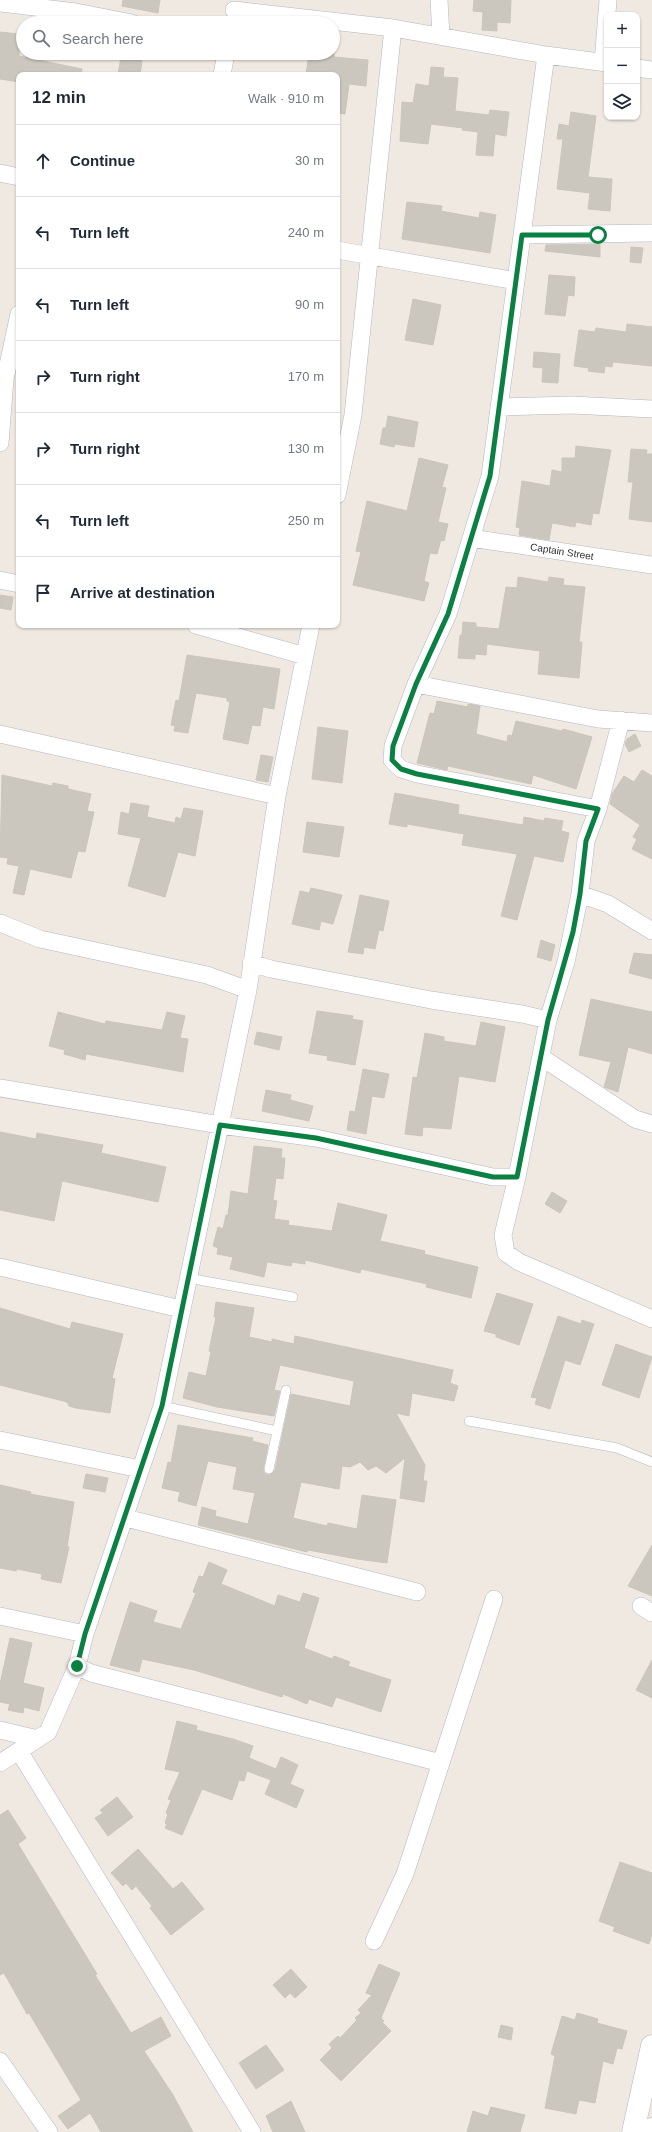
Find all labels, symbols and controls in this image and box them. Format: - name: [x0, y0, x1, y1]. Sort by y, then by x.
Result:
- map controls: [604, 12, 640, 120]
- button: +: [604, 12, 640, 48]
- search box: [16, 16, 340, 60]
- icon: search: [30, 27, 52, 49]
- text: Search here: [62, 30, 144, 47]
- button: −: [604, 48, 640, 84]
- button: layers: [604, 84, 640, 120]
- text: 12 min: [32, 88, 86, 107]
- text: Walk · 910 m: [248, 91, 324, 106]
- icon: ahead: [32, 150, 54, 172]
- text: Continue: [70, 152, 135, 169]
- text: 30 m: [295, 153, 324, 168]
- icon: left: [32, 222, 54, 244]
- text: Turn left: [70, 224, 129, 241]
- text: 240 m: [288, 225, 324, 240]
- route start: [589, 226, 607, 244]
- icon: left: [32, 294, 54, 316]
- text: Turn left: [70, 296, 129, 313]
- text: 90 m: [295, 297, 324, 312]
- icon: right: [32, 366, 54, 388]
- text: Turn right: [70, 368, 140, 385]
- text: 170 m: [288, 369, 324, 384]
- icon: right: [32, 438, 54, 460]
- text: Turn right: [70, 440, 140, 457]
- text: 130 m: [288, 441, 324, 456]
- icon: left: [32, 510, 54, 532]
- text: Turn left: [70, 512, 129, 529]
- text: 250 m: [288, 513, 324, 528]
- street label: Captain Street: [529, 541, 595, 562]
- icon: arrive: [32, 582, 54, 604]
- text: Arrive at destination: [70, 584, 215, 601]
- route end: [68, 1657, 86, 1675]

